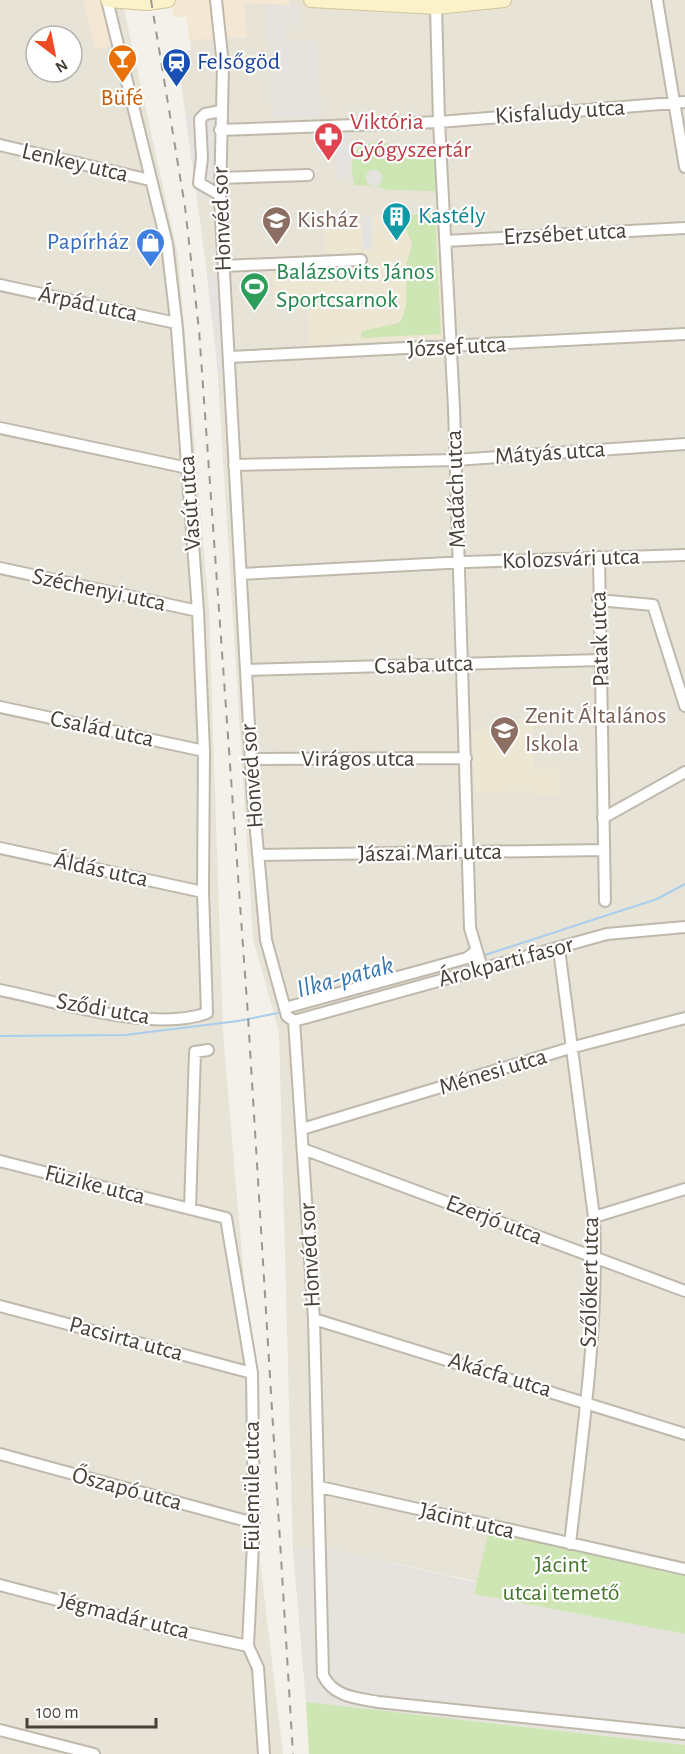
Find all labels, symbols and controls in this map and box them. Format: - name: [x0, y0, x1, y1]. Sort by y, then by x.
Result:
- north arrow: [24, 24, 84, 84]
- bar icon: Büfé: [106, 42, 138, 84]
- station icon: Felsőgöd: [160, 46, 192, 88]
- place label: Felsőgöd: [197, 50, 280, 74]
- text: N: [52, 56, 70, 76]
- place label: Büfé: [101, 86, 143, 110]
- street label: Kisfaludy utca: [494, 95, 626, 129]
- place label: Viktória Gyógyszertár: [350, 110, 471, 162]
- pharmacy icon: Viktória Gyógyszertár: [313, 120, 345, 162]
- street label: Lenkey utca: [19, 139, 131, 187]
- street label: Honvéd sor: [208, 166, 236, 272]
- building icon: Kastély: [381, 200, 413, 242]
- school or university icon: Kisház: [260, 204, 292, 246]
- place label: Kastély: [418, 204, 485, 228]
- place label: Kisház: [297, 208, 358, 232]
- street label: Erzsébet utca: [503, 219, 627, 249]
- shop icon: Papírház: [134, 226, 166, 268]
- place label: Papírház: [47, 230, 129, 254]
- place label: Balázsovits János Sportcsarnok: [276, 260, 435, 312]
- sports icon: Balázsovits János Sportcsarnok: [239, 270, 271, 312]
- street label: Árpád utca: [36, 280, 140, 326]
- street label: József utca: [407, 332, 507, 362]
- street label: Madách utca: [442, 429, 470, 549]
- street label: Mátyás utca: [494, 437, 606, 469]
- street label: Vasút utca: [175, 454, 205, 552]
- street label: Kolozsvári utca: [501, 545, 641, 573]
- street label: Széchenyi utca: [30, 564, 168, 616]
- street label: Patak utca: [586, 590, 614, 688]
- street label: Csaba utca: [374, 651, 474, 679]
- place label: Zenit Általános Iskola: [525, 702, 666, 756]
- street label: Család utca: [48, 706, 156, 752]
- school or university icon: Zenit Általános Iskola: [488, 714, 520, 756]
- street label: Honvéd sor: [236, 723, 268, 829]
- street label: Virágos utca: [301, 747, 415, 771]
- street label: Jászai Mari utca: [358, 840, 502, 866]
- street label: Áldás utca: [52, 846, 151, 892]
- street label: Árokparti fasor: [435, 930, 576, 992]
- water label: Ilka-patak: [294, 952, 396, 1002]
- street label: Sződi utca: [54, 989, 152, 1029]
- street label: Ménesi utca: [436, 1044, 550, 1100]
- street label: Füzike utca: [42, 1161, 148, 1209]
- street label: Ezerjó utca: [442, 1191, 546, 1249]
- street label: Honvéd sor: [295, 1202, 325, 1308]
- street label: Szőlőkert utca: [577, 1216, 603, 1348]
- street label: Pacsirta utca: [66, 1312, 186, 1366]
- street label: Akácfa utca: [446, 1348, 554, 1402]
- street label: Fülemüle utca: [240, 1421, 264, 1551]
- street label: Őszapó utca: [69, 1461, 185, 1515]
- street label: Jácint utca: [417, 1498, 517, 1544]
- park label: Jácint utcai temető: [502, 1553, 620, 1605]
- street label: Jégmadár utca: [56, 1588, 192, 1644]
- scale bar: [27, 1691, 156, 1729]
- text: 100 m: [36, 1704, 79, 1722]

